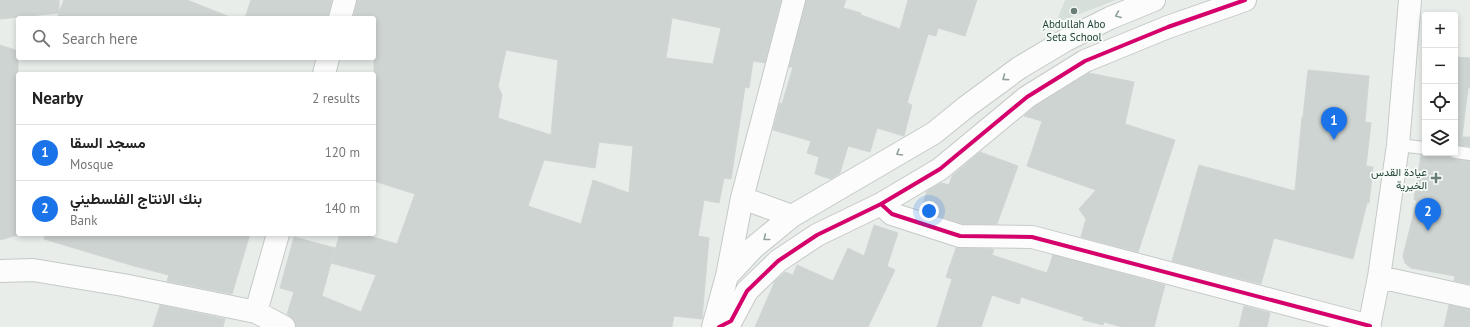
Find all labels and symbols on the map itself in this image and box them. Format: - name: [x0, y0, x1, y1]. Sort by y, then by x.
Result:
- marker: ِAbdullah Abo Seta School: [1069, 6, 1079, 16]
- one-way arrow: [1114, 10, 1121, 18]
- place label: ِAbdullah Abo Seta School: [1043, 17, 1106, 44]
- one-way arrow: [1002, 73, 1009, 80]
- pin: 1: [1321, 107, 1347, 140]
- one-way arrow: [896, 149, 903, 156]
- place label: عيادة القدس الخيرية: [1371, 165, 1427, 192]
- marker: عيادة القدس الخيرية: [1430, 172, 1442, 184]
- pin: 2: [1415, 198, 1441, 231]
- your location: [919, 201, 939, 221]
- one-way arrow: [763, 233, 770, 240]

